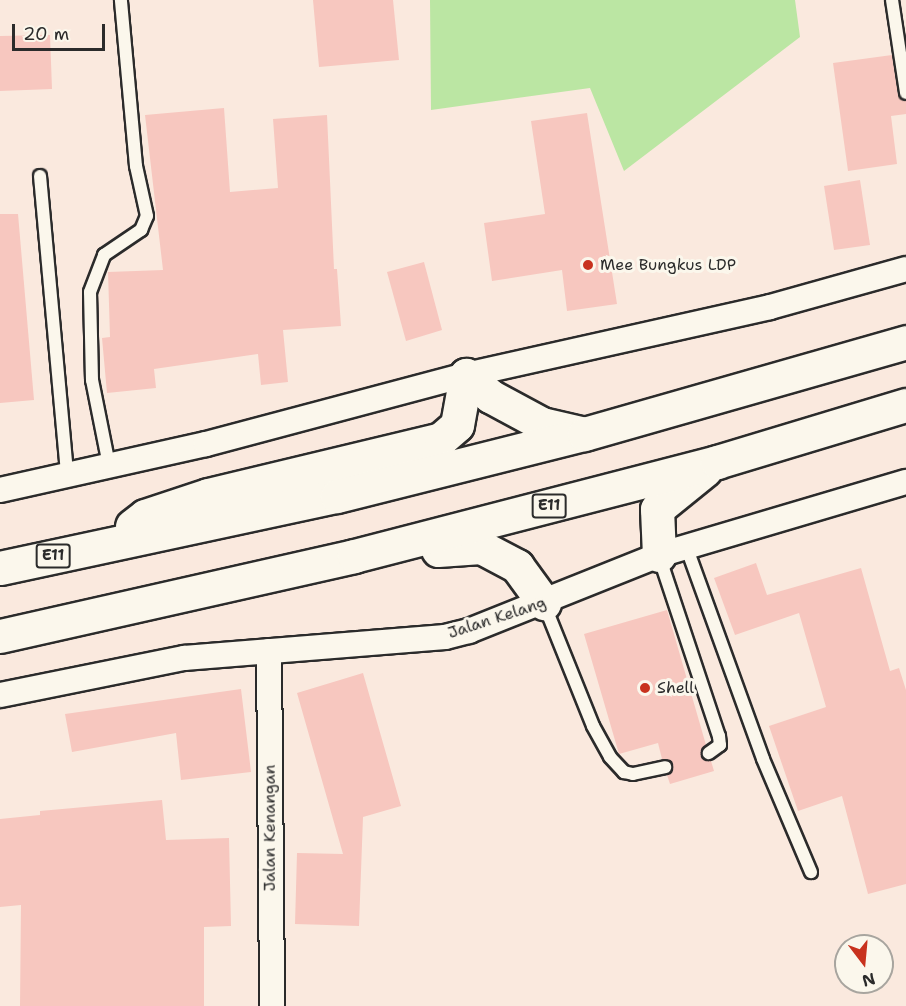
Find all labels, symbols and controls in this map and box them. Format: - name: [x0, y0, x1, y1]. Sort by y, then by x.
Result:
- scale bar: [15, 12, 108, 50]
- text: 20 m: [23, 22, 69, 46]
- place label: Mee Bungkus LDP: [600, 255, 736, 275]
- marker: Mee Bungkus LDP: [581, 258, 595, 272]
- road number: E11: [531, 494, 567, 518]
- road number: E11: [35, 544, 71, 568]
- street label: Jalan Kelang: [445, 593, 549, 643]
- place label: Shell: [657, 678, 694, 698]
- marker: Shell: [638, 681, 652, 695]
- street label: Jalan Kenangan: [260, 765, 280, 891]
- north arrow: [834, 934, 894, 994]
- text: N: [860, 968, 878, 992]

